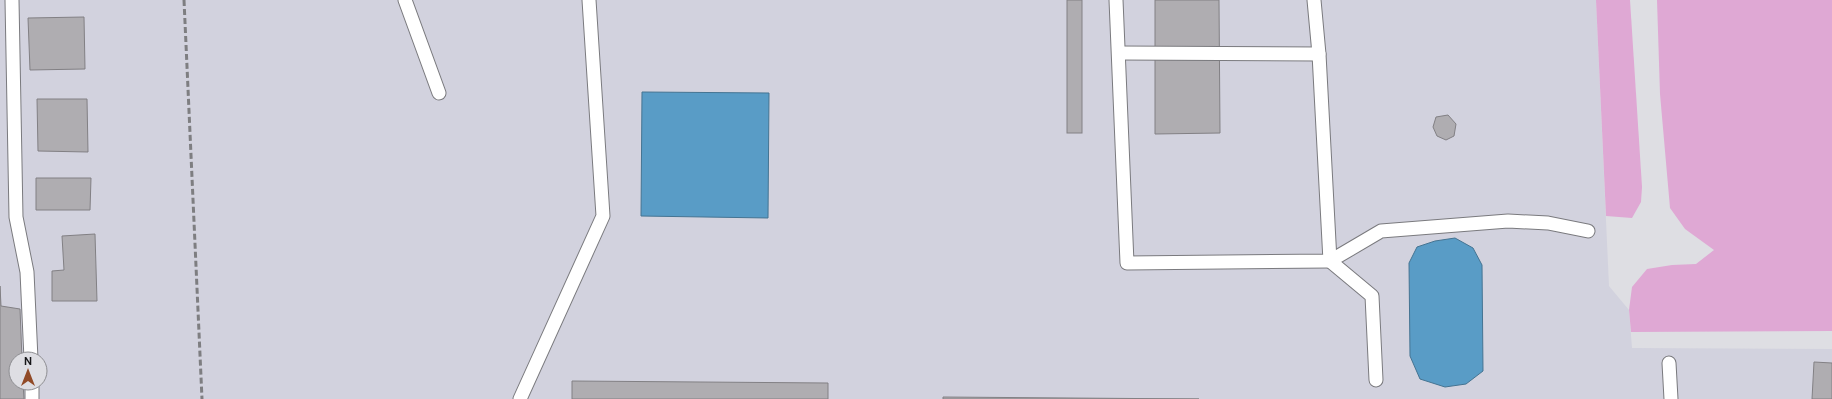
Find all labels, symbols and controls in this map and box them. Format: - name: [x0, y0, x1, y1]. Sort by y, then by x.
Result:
- north arrow: [8, 351, 48, 391]
- text: N: [24, 354, 32, 368]

